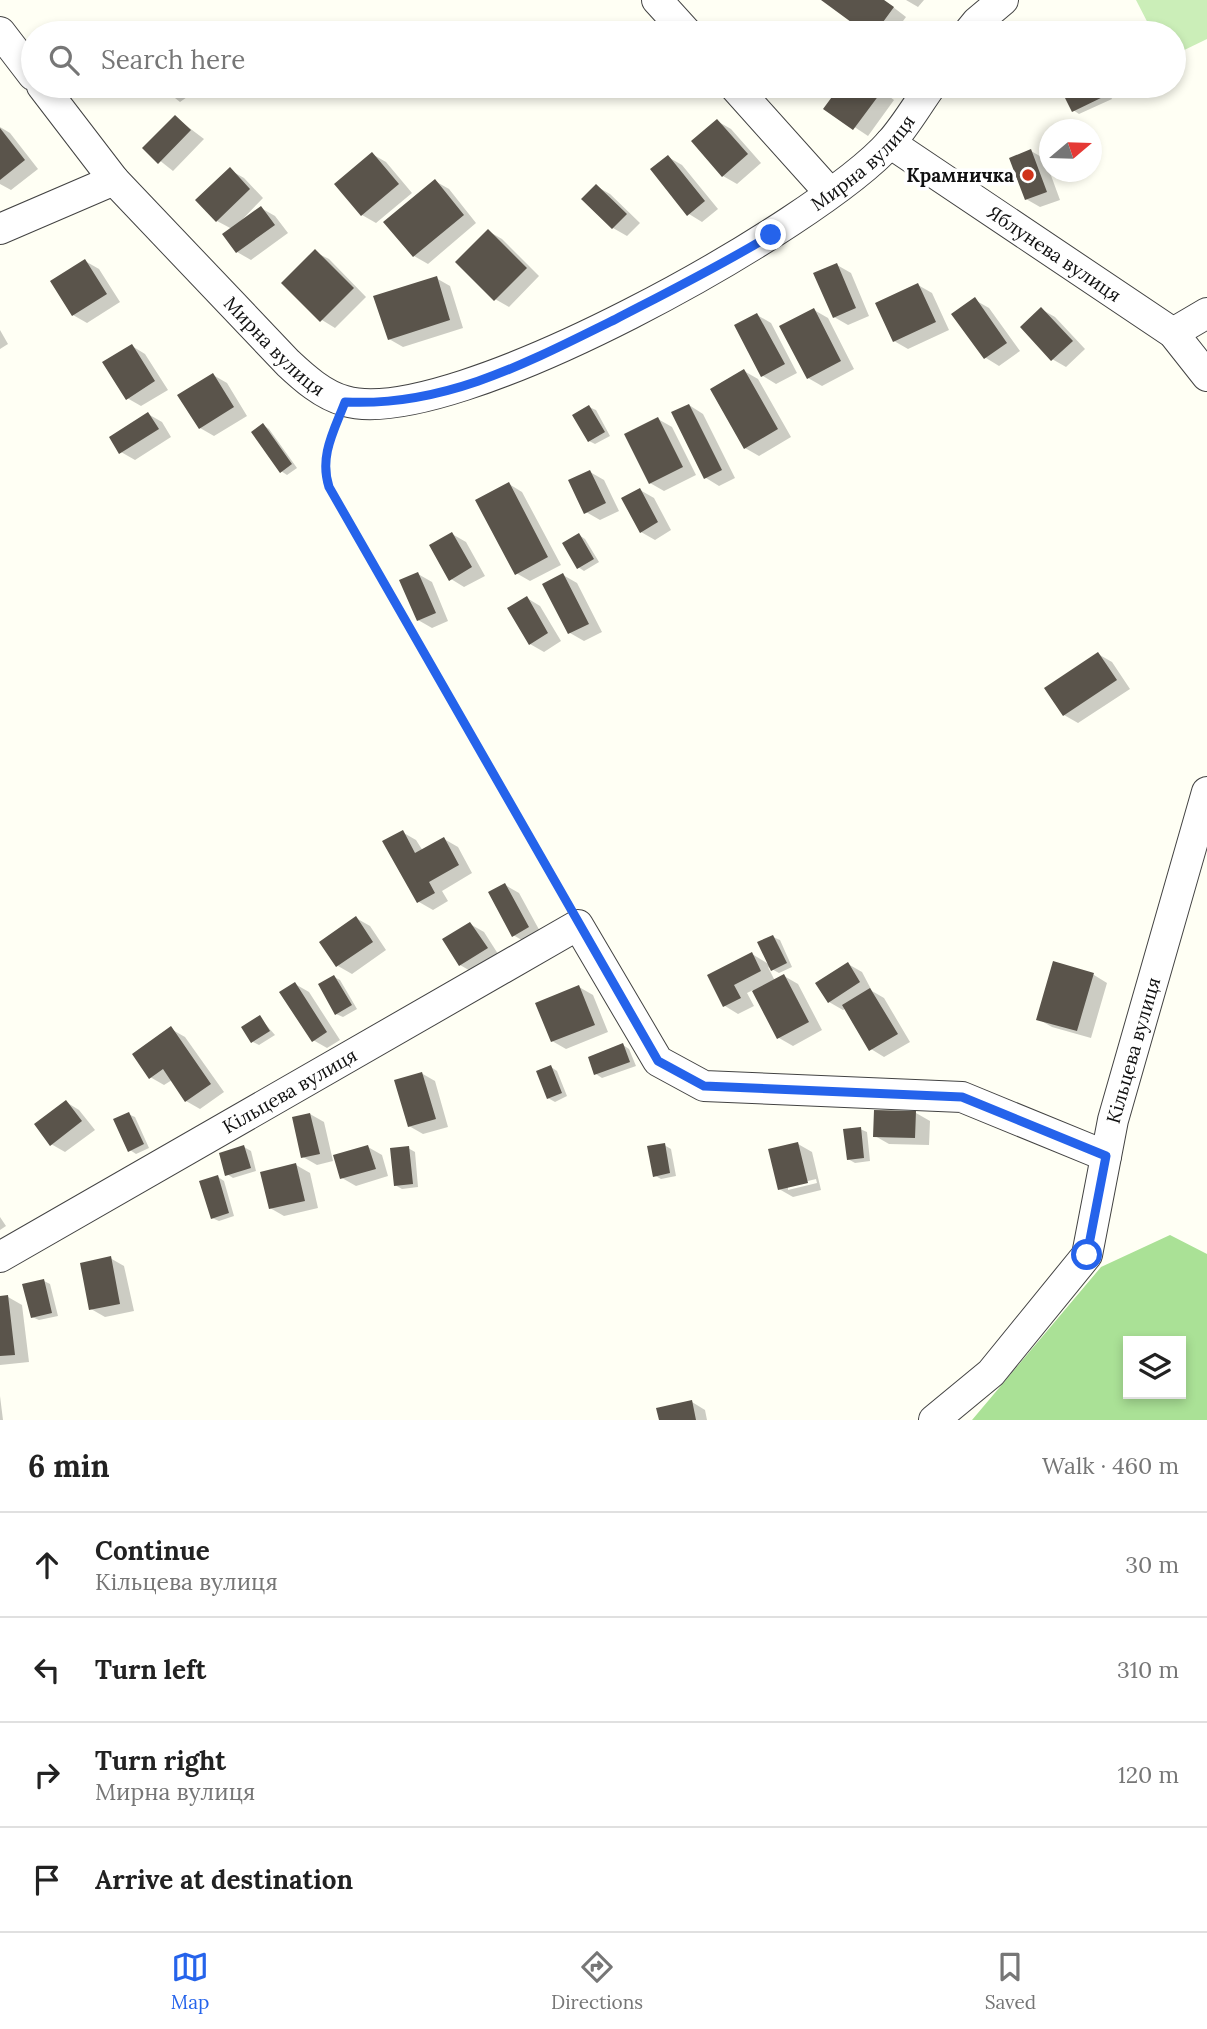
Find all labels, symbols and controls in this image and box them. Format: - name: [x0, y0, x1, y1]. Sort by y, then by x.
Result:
- search box: [21, 21, 1186, 98]
- icon: search: [45, 41, 83, 79]
- text: Search here: [101, 43, 245, 76]
- street label: Мирна вулиця: [806, 110, 920, 216]
- north arrow: [1039, 119, 1102, 182]
- place label: Крамничка: [906, 163, 1014, 187]
- marker: Крамничка: [1020, 167, 1036, 183]
- street label: Яблунева вулиця: [983, 200, 1126, 307]
- route end: [755, 219, 786, 250]
- street label: Мирна вулиця: [219, 291, 329, 401]
- street label: Кільцева вулиця: [1101, 974, 1165, 1126]
- street label: Кільцева вулиця: [218, 1043, 361, 1139]
- route start: [1071, 1239, 1102, 1270]
- map controls: [1123, 1336, 1186, 1399]
- button: layers: [1123, 1336, 1186, 1399]
- text: 6 min: [28, 1447, 110, 1485]
- text: Walk · 460 m: [1042, 1451, 1179, 1480]
- text: Continue: [95, 1534, 210, 1567]
- icon: ahead: [28, 1546, 66, 1584]
- text: 30 m: [1125, 1550, 1179, 1579]
- text: Кільцева вулиця: [95, 1567, 278, 1596]
- icon: left: [28, 1651, 66, 1689]
- text: Turn left: [95, 1653, 206, 1686]
- text: 310 m: [1117, 1655, 1179, 1684]
- text: Turn right: [95, 1744, 226, 1777]
- icon: right: [28, 1756, 66, 1794]
- text: 120 m: [1117, 1760, 1179, 1789]
- text: Мирна вулиця: [95, 1777, 255, 1806]
- icon: arrive: [28, 1861, 66, 1899]
- text: Arrive at destination: [95, 1863, 353, 1896]
- tab: Map: [171, 1948, 209, 2014]
- tab: Directions: [551, 1948, 643, 2014]
- tab: Saved: [985, 1948, 1036, 2014]

